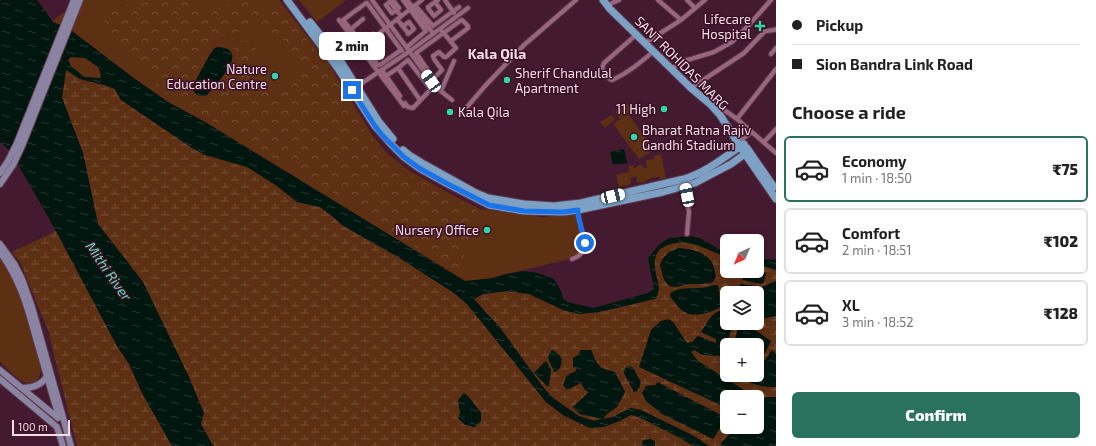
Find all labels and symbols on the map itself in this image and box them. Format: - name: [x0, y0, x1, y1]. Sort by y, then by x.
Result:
- place label: Lifecare Hospital: [702, 11, 751, 42]
- street label: SANT ROHIDAS MARG: [632, 13, 732, 113]
- marker: Lifecare Hospital: [754, 20, 766, 32]
- callout: 2 min: [319, 32, 385, 60]
- district label: Kala Qila: [468, 45, 526, 63]
- place label: Nature Education Centre: [166, 61, 267, 92]
- place label: Sherif Chandulal Apartment: [515, 65, 612, 96]
- car: [419, 68, 443, 94]
- marker: Nature Education Centre: [270, 71, 280, 81]
- marker: Sherif Chandulal Apartment: [502, 75, 512, 85]
- route end: [343, 81, 361, 99]
- place label: 11 High: [616, 101, 656, 117]
- place label: Kala Qila: [458, 104, 510, 120]
- marker: 11 High: [659, 104, 669, 114]
- marker: Kala Qila: [445, 107, 455, 117]
- place label: Bharat Ratna Rajiv Gandhi Stadium: [642, 122, 751, 153]
- marker: Bharat Ratna Rajiv Gandhi Stadium: [629, 132, 639, 142]
- car: [679, 182, 695, 208]
- car: [600, 187, 626, 205]
- place label: Nursery Office: [395, 222, 479, 238]
- marker: Nursery Office: [482, 225, 492, 235]
- route start: [576, 234, 594, 252]
- north arrow: [720, 234, 764, 278]
- water label: Mithi River: [82, 238, 136, 304]
- scale bar: [12, 418, 70, 437]

